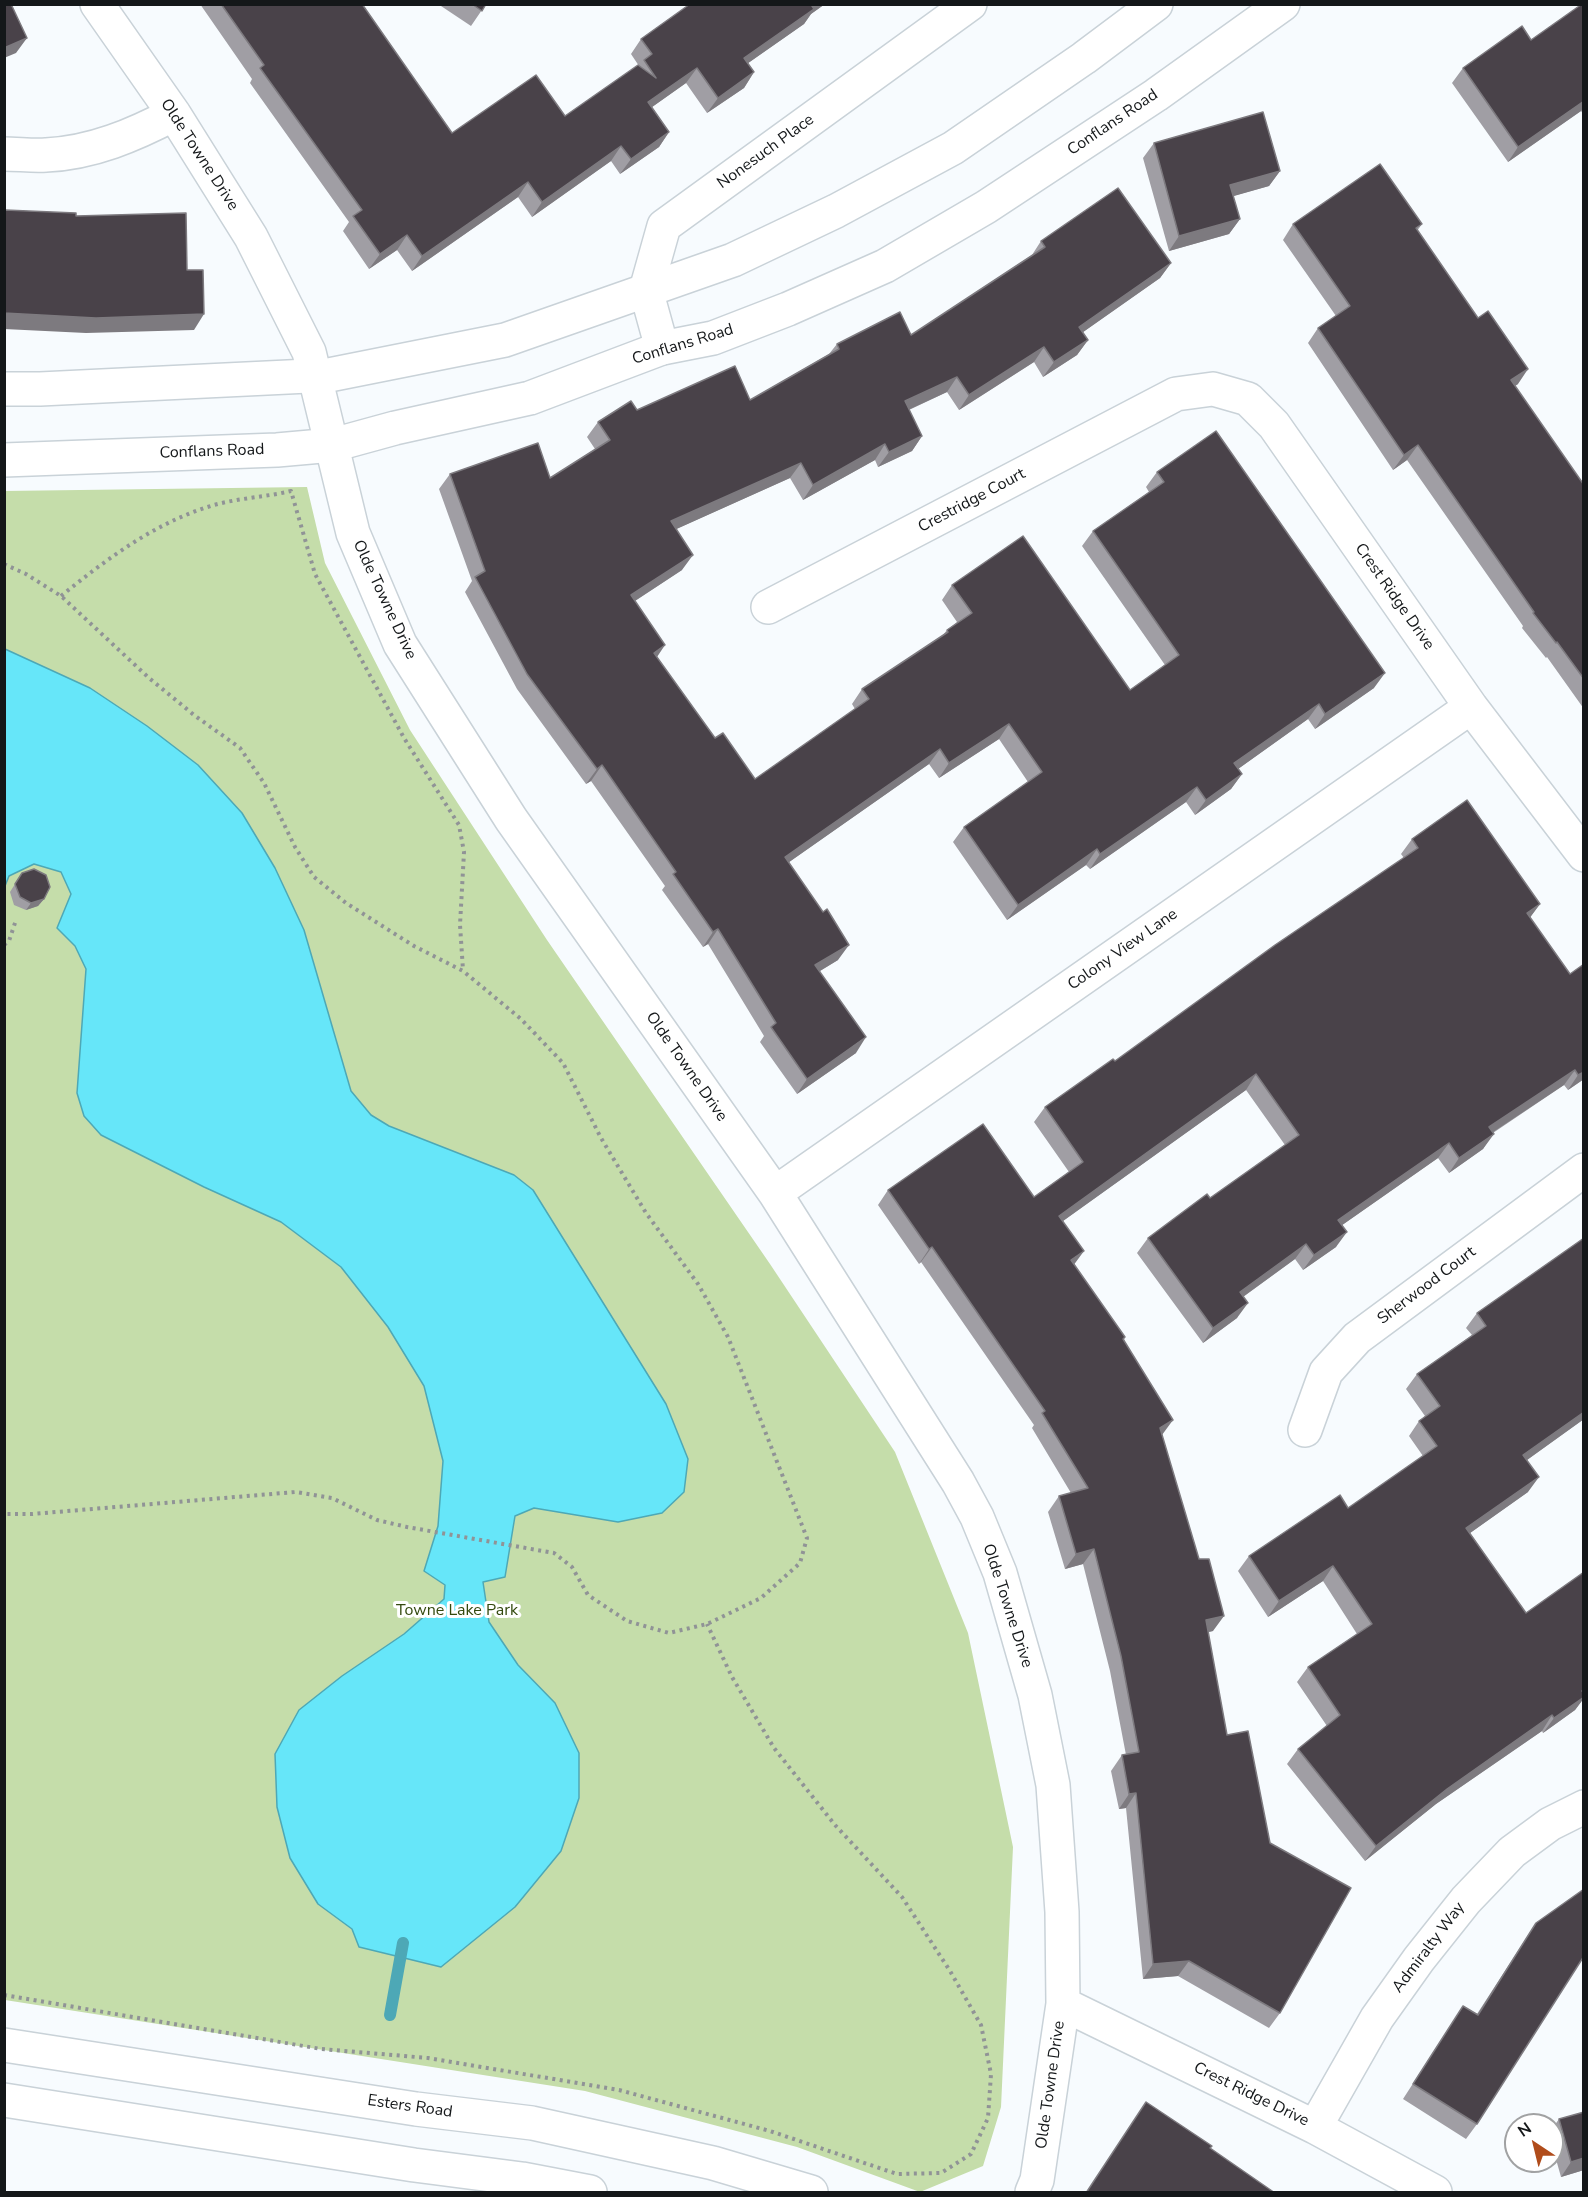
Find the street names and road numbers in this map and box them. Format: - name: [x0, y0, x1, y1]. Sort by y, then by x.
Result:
- street label: Conflans Road: [1064, 86, 1162, 160]
- street label: Olde Towne Drive: [156, 96, 242, 214]
- street label: Nonesuch Place: [714, 111, 818, 193]
- street label: Conflans Road: [630, 320, 736, 370]
- street label: Conflans Road: [159, 441, 265, 463]
- street label: Crestridge Court: [915, 465, 1029, 537]
- street label: Olde Towne Drive: [348, 537, 420, 663]
- street label: Crest Ridge Drive: [1350, 540, 1438, 654]
- street label: Colony View Lane: [1064, 905, 1182, 995]
- street label: Olde Towne Drive: [641, 1009, 731, 1125]
- street label: Sherwood Court: [1374, 1243, 1480, 1329]
- street label: Olde Towne Drive: [978, 1542, 1036, 1670]
- street label: Admiralty Way: [1389, 1899, 1469, 1997]
- street label: Olde Towne Drive: [1033, 2020, 1069, 2150]
- street label: Crest Ridge Drive: [1190, 2059, 1312, 2131]
- street label: Esters Road: [366, 2092, 454, 2122]

